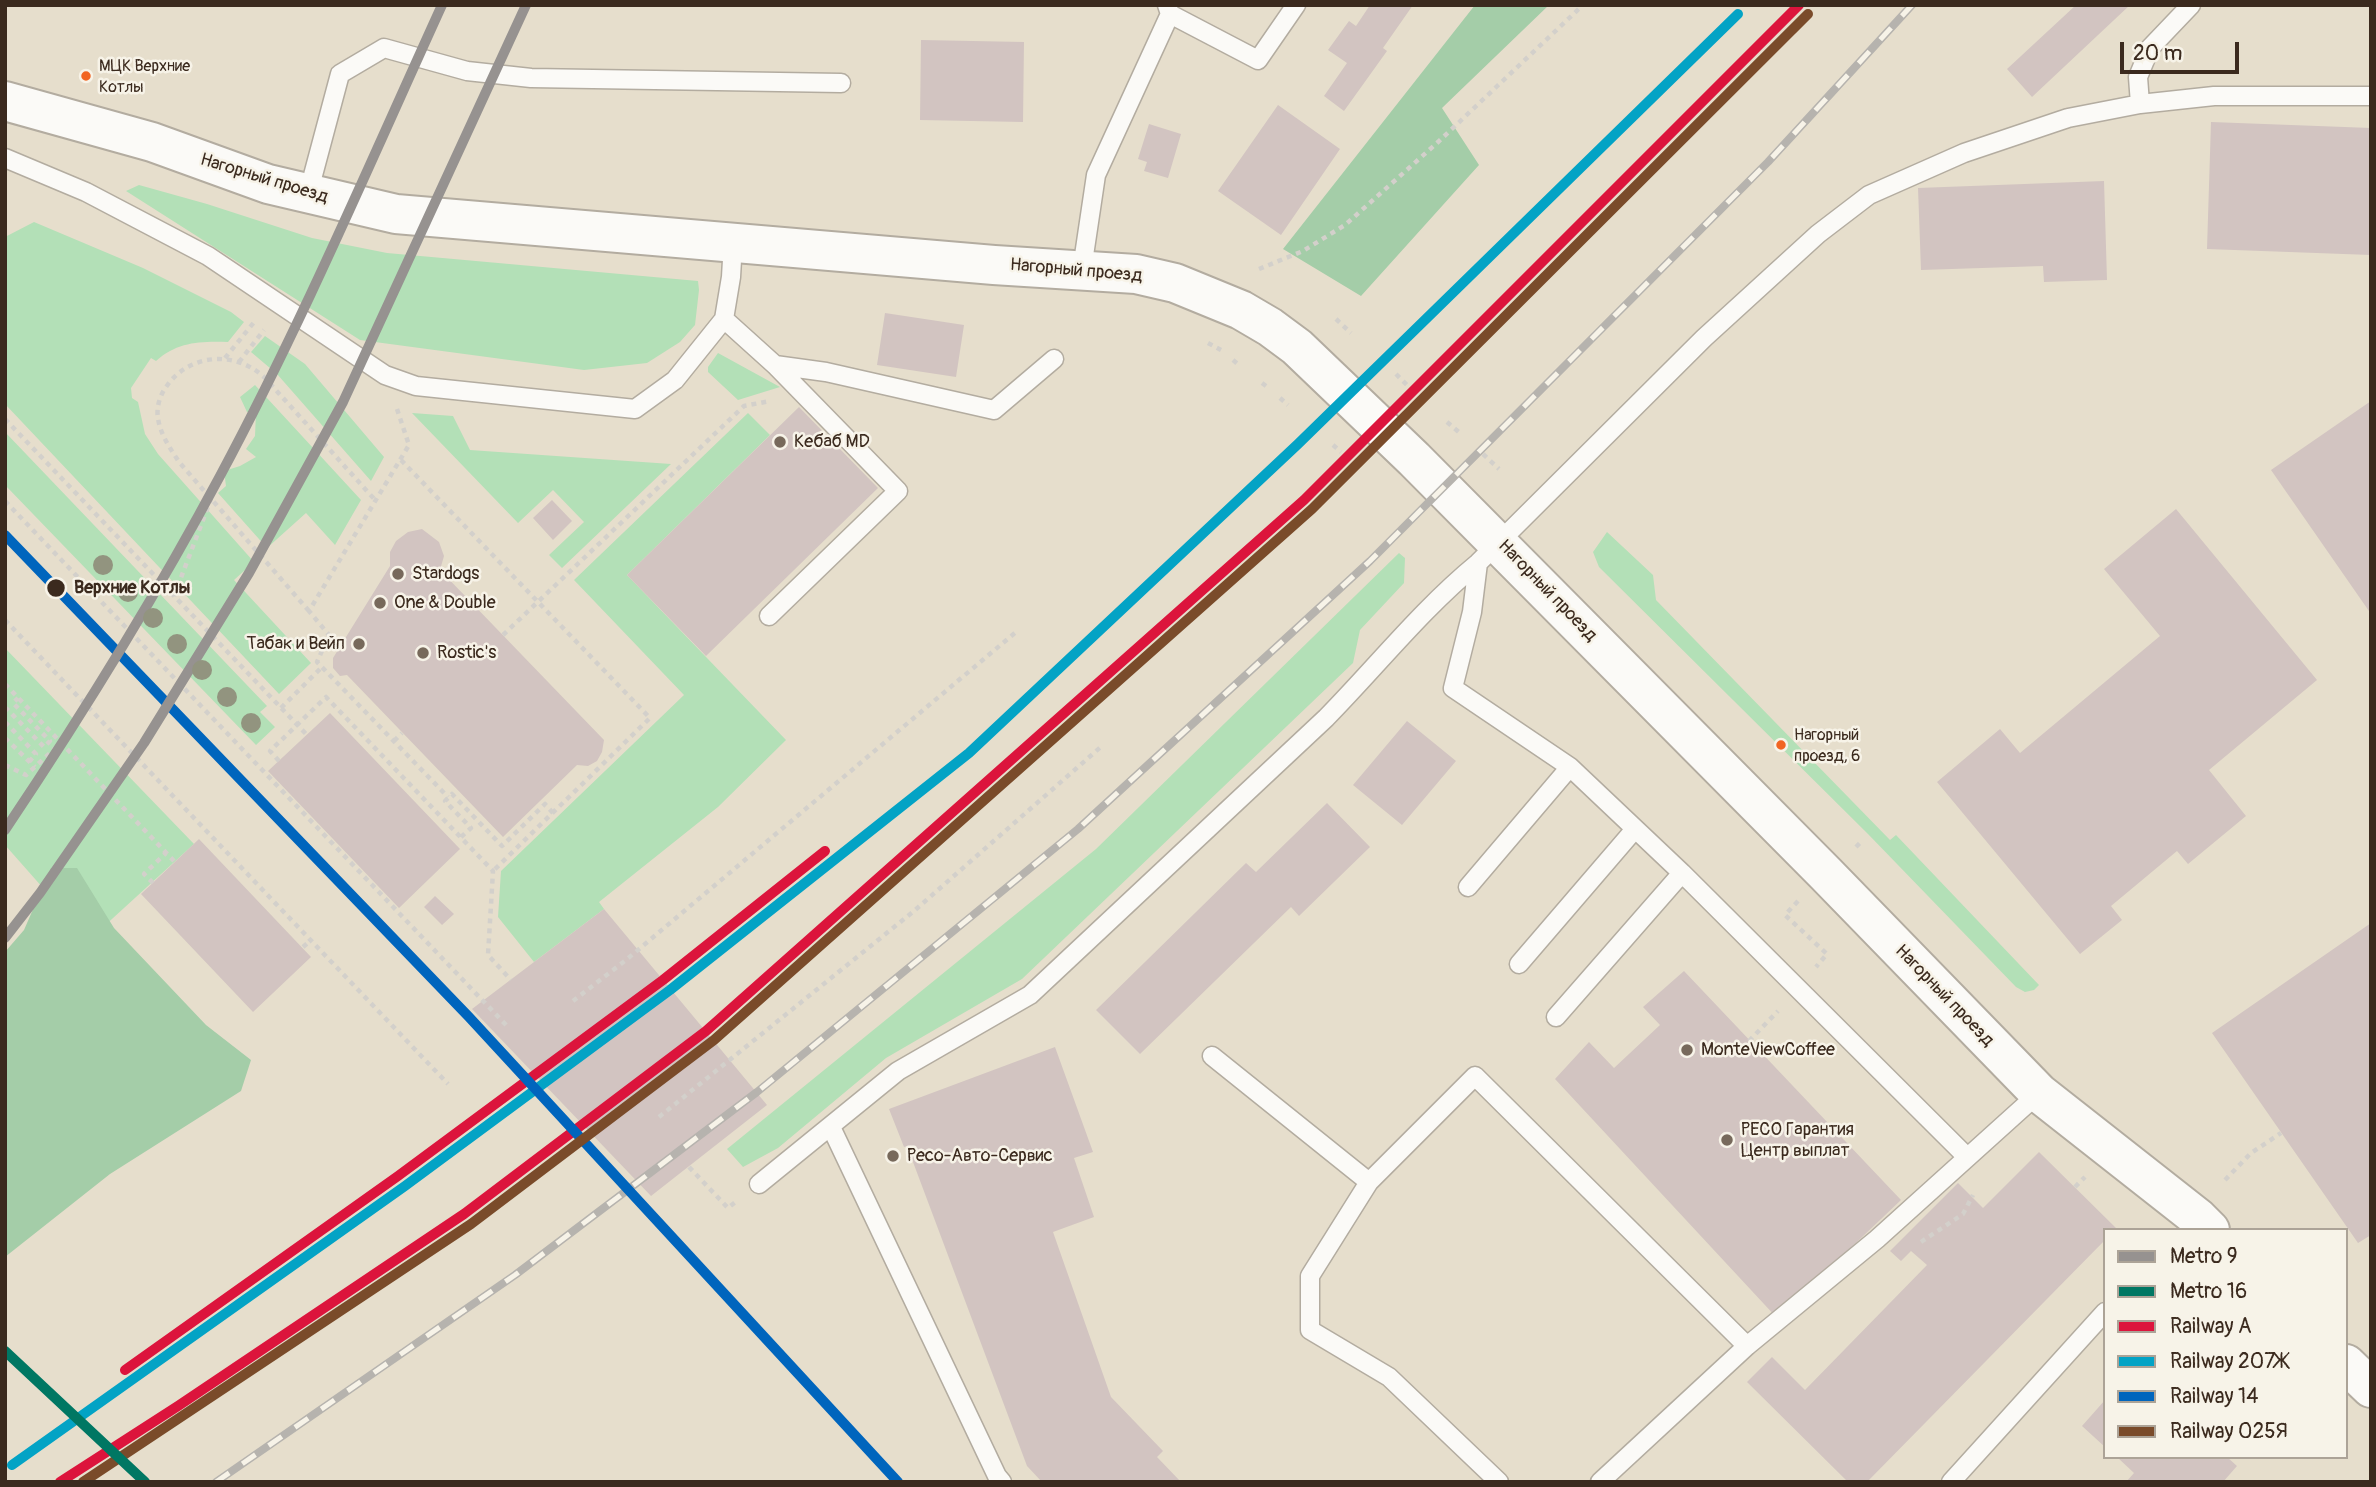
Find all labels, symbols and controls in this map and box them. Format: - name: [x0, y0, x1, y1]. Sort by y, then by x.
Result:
- scale bar: [2124, 28, 2243, 72]
- text: 20 m: [2133, 40, 2182, 67]
- place label: МЦК Верхние Котлы: [99, 57, 190, 95]
- marker: МЦК Верхние Котлы: [79, 69, 93, 83]
- street label: Нагорный проезд: [197, 149, 331, 209]
- street label: Нагорный проезд: [1009, 254, 1143, 288]
- place label: Кебаб MD: [794, 431, 870, 453]
- marker: Кебаб MD: [772, 434, 788, 450]
- street label: Нагорный проезд: [1493, 536, 1601, 646]
- place label: Stardogs: [412, 563, 479, 585]
- marker: Stardogs: [390, 566, 406, 582]
- marker: Верхние Котлы: [45, 577, 67, 599]
- place label: Верхние Котлы: [74, 577, 190, 599]
- place label: One & Double: [394, 592, 496, 614]
- marker: One & Double: [372, 595, 388, 611]
- place label: Табак и Вейп: [247, 633, 345, 655]
- marker: Табак и Вейп: [351, 636, 367, 652]
- place label: Rostic's: [437, 642, 496, 664]
- marker: Rostic's: [415, 645, 431, 661]
- place label: Нагорный проезд, 6: [1794, 726, 1860, 764]
- marker: Нагорный проезд, 6: [1774, 738, 1788, 752]
- street label: Нагорный проезд: [1890, 941, 1998, 1051]
- place label: MonteViewCoffee: [1701, 1039, 1835, 1061]
- marker: MonteViewCoffee: [1679, 1042, 1695, 1058]
- place label: РЕСО Гарантия Центр выплат: [1741, 1119, 1854, 1162]
- marker: РЕСО Гарантия Центр выплат: [1719, 1132, 1735, 1148]
- place label: Ресо-Авто-Сервис: [907, 1145, 1053, 1167]
- marker: Ресо-Авто-Сервис: [885, 1148, 901, 1164]
- legend: [2103, 1228, 2348, 1459]
- text: Metro 9: [2170, 1243, 2238, 1270]
- text: Metro 16: [2170, 1278, 2247, 1305]
- text: Railway A: [2170, 1313, 2252, 1340]
- text: Railway 207Ж: [2170, 1348, 2288, 1375]
- text: Railway 14: [2170, 1383, 2259, 1410]
- text: Railway 025Я: [2170, 1418, 2288, 1445]

